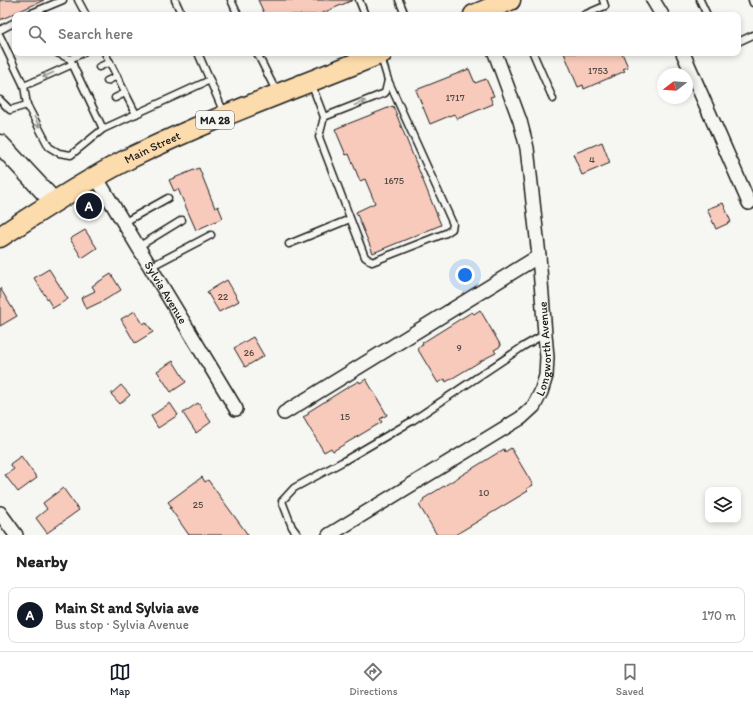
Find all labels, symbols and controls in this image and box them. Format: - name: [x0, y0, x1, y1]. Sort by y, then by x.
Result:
- search box: [12, 12, 741, 56]
- icon: search: [26, 23, 48, 45]
- text: Search here: [58, 25, 133, 43]
- house number: 1753: [588, 64, 609, 77]
- north arrow: [657, 68, 693, 104]
- one-way arrow: [43, 72, 55, 79]
- house number: 1717: [445, 91, 465, 104]
- one-way arrow: [354, 99, 366, 106]
- road number: MA 28: [196, 111, 234, 129]
- one-way arrow: [33, 116, 41, 128]
- street label: Main Street: [122, 128, 183, 167]
- house number: 4: [589, 153, 595, 166]
- house number: 1675: [384, 174, 404, 187]
- pin: A: [76, 191, 102, 221]
- street label: Sylvia Avenue: [142, 259, 190, 327]
- your location: [455, 265, 475, 285]
- house number: 22: [218, 290, 229, 303]
- street label: Longworth Avenue: [533, 301, 554, 399]
- house number: 9: [456, 341, 462, 354]
- house number: 26: [244, 346, 254, 359]
- house number: 15: [340, 410, 350, 423]
- house number: 10: [479, 486, 489, 499]
- map controls: [705, 487, 741, 523]
- button: layers: [705, 487, 741, 523]
- house number: 25: [193, 498, 203, 511]
- text: Nearby: [16, 551, 68, 571]
- text: Main St and Sylvia ave: [55, 599, 199, 617]
- text: A: [26, 608, 34, 623]
- text: 170 m: [702, 608, 736, 623]
- text: Bus stop · Sylvia Avenue: [55, 617, 189, 632]
- tab: Map: [109, 661, 131, 698]
- tab: Directions: [349, 661, 398, 698]
- tab: Saved: [616, 661, 644, 698]

